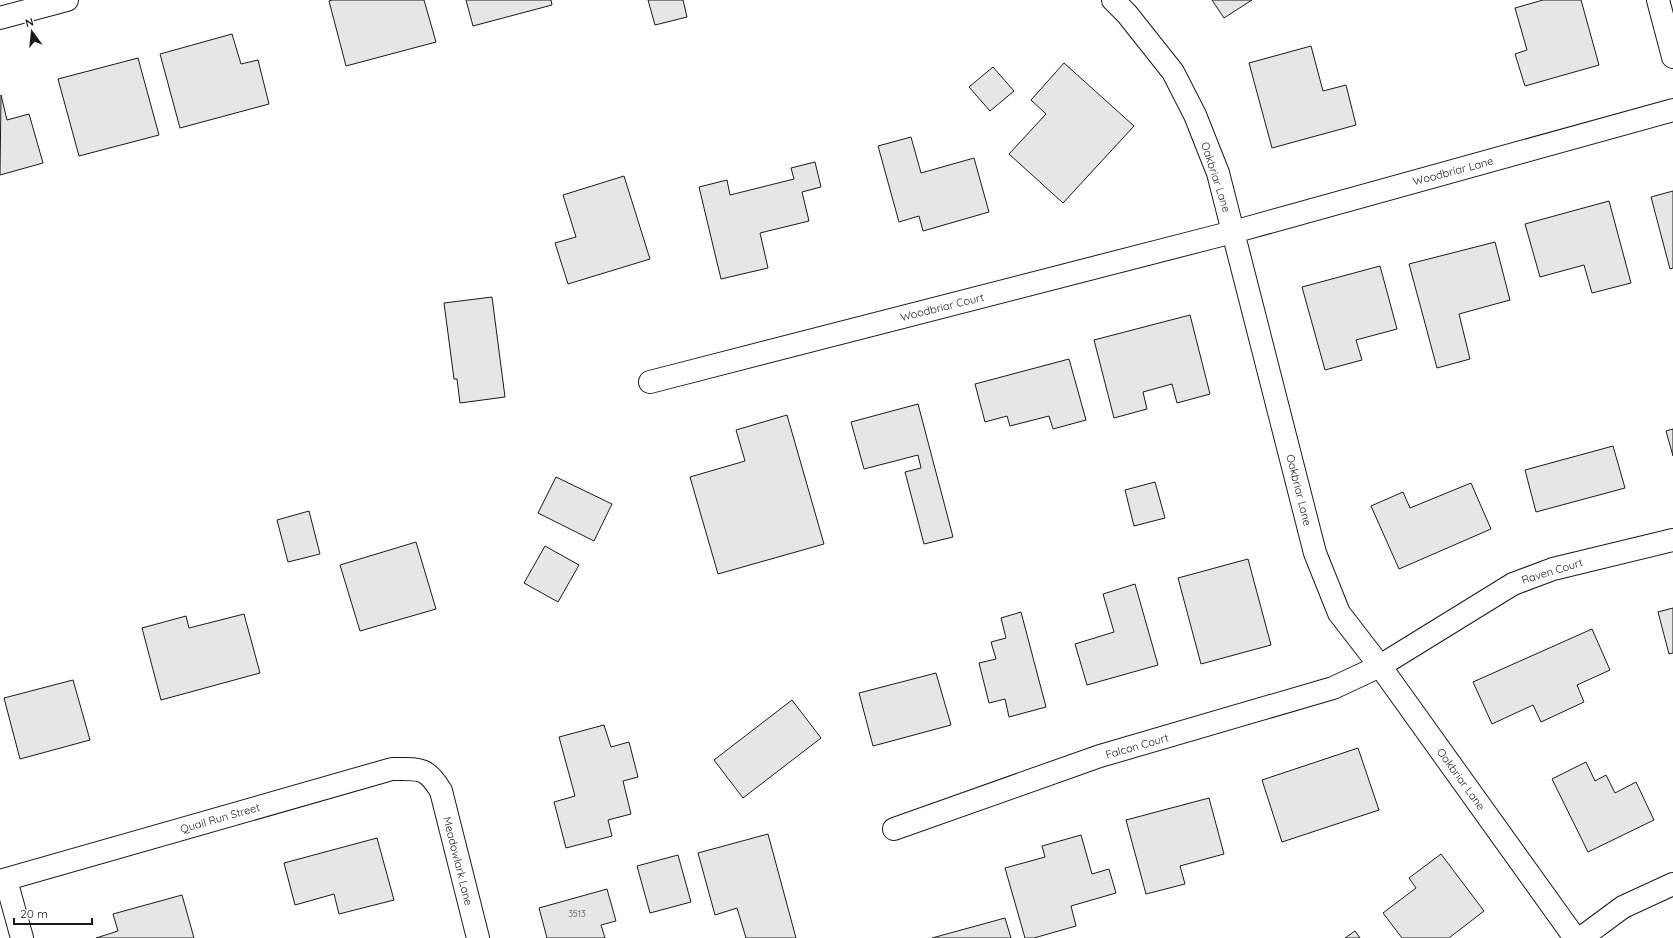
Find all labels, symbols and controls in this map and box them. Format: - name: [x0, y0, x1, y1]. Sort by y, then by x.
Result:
- north arrow: [12, 12, 52, 52]
- text: N: [24, 15, 35, 30]
- street label: Oakbriar Lane: [1198, 140, 1234, 214]
- street label: Woodbriar Lane: [1411, 154, 1495, 188]
- street label: Woodbriar Court: [899, 290, 985, 324]
- street label: Oakbriar Lane: [1283, 453, 1315, 527]
- street label: Raven Court: [1520, 555, 1585, 587]
- street label: Falcon Court: [1104, 730, 1170, 762]
- street label: Oakbriar Lane: [1434, 745, 1488, 813]
- street label: Quail Run Street: [179, 800, 262, 836]
- street label: Meadowlark Lane: [440, 815, 476, 907]
- scale bar: [14, 900, 92, 926]
- text: 20 m: [20, 906, 48, 921]
- house number: 3513: [568, 908, 586, 919]

